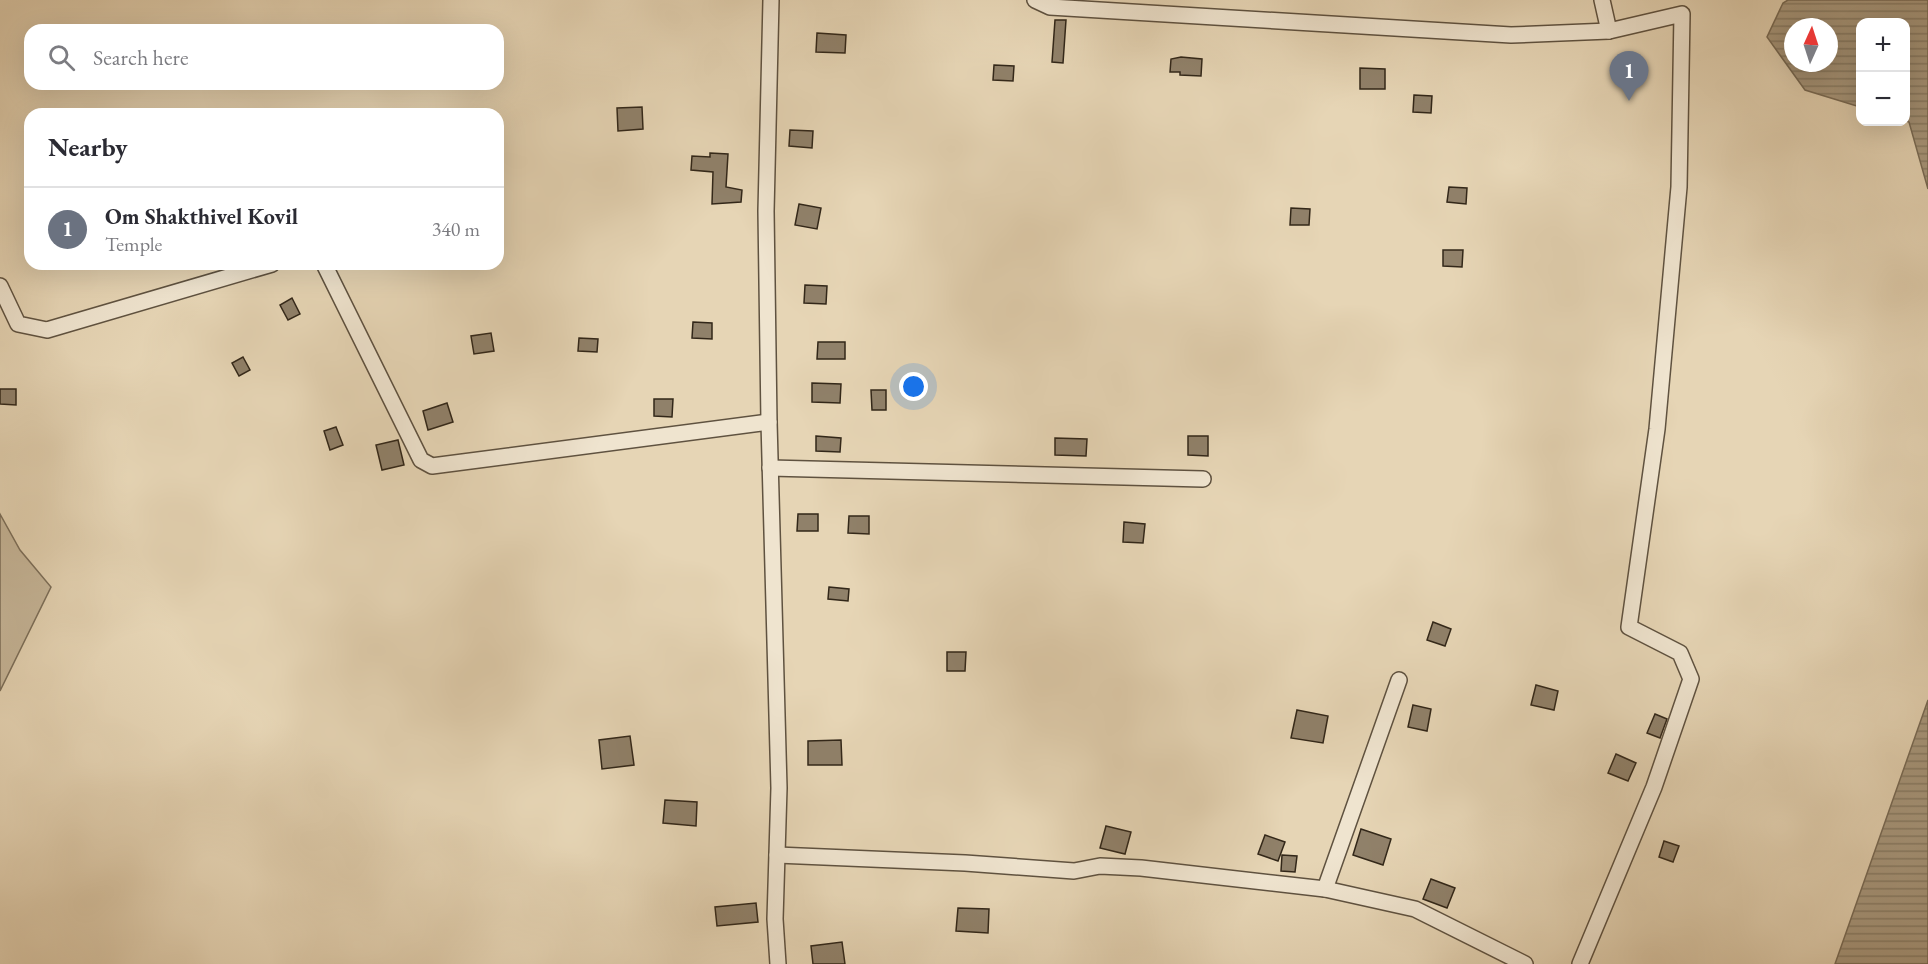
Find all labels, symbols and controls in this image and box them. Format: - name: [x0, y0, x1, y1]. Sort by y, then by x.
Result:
- north arrow: [1784, 18, 1838, 72]
- map controls: [1856, 18, 1910, 126]
- button: +: [1856, 18, 1910, 72]
- search box: [24, 24, 504, 90]
- icon: search: [45, 41, 78, 74]
- text: Search here: [93, 43, 188, 72]
- pin: 1: [1610, 51, 1648, 101]
- button: −: [1856, 72, 1910, 126]
- text: Nearby: [48, 130, 128, 164]
- text: Om Shakthivel Kovil: [105, 202, 298, 231]
- text: 1: [62, 216, 73, 242]
- text: 340 m: [432, 216, 480, 242]
- text: Temple: [105, 231, 162, 257]
- your location: [899, 372, 928, 401]

